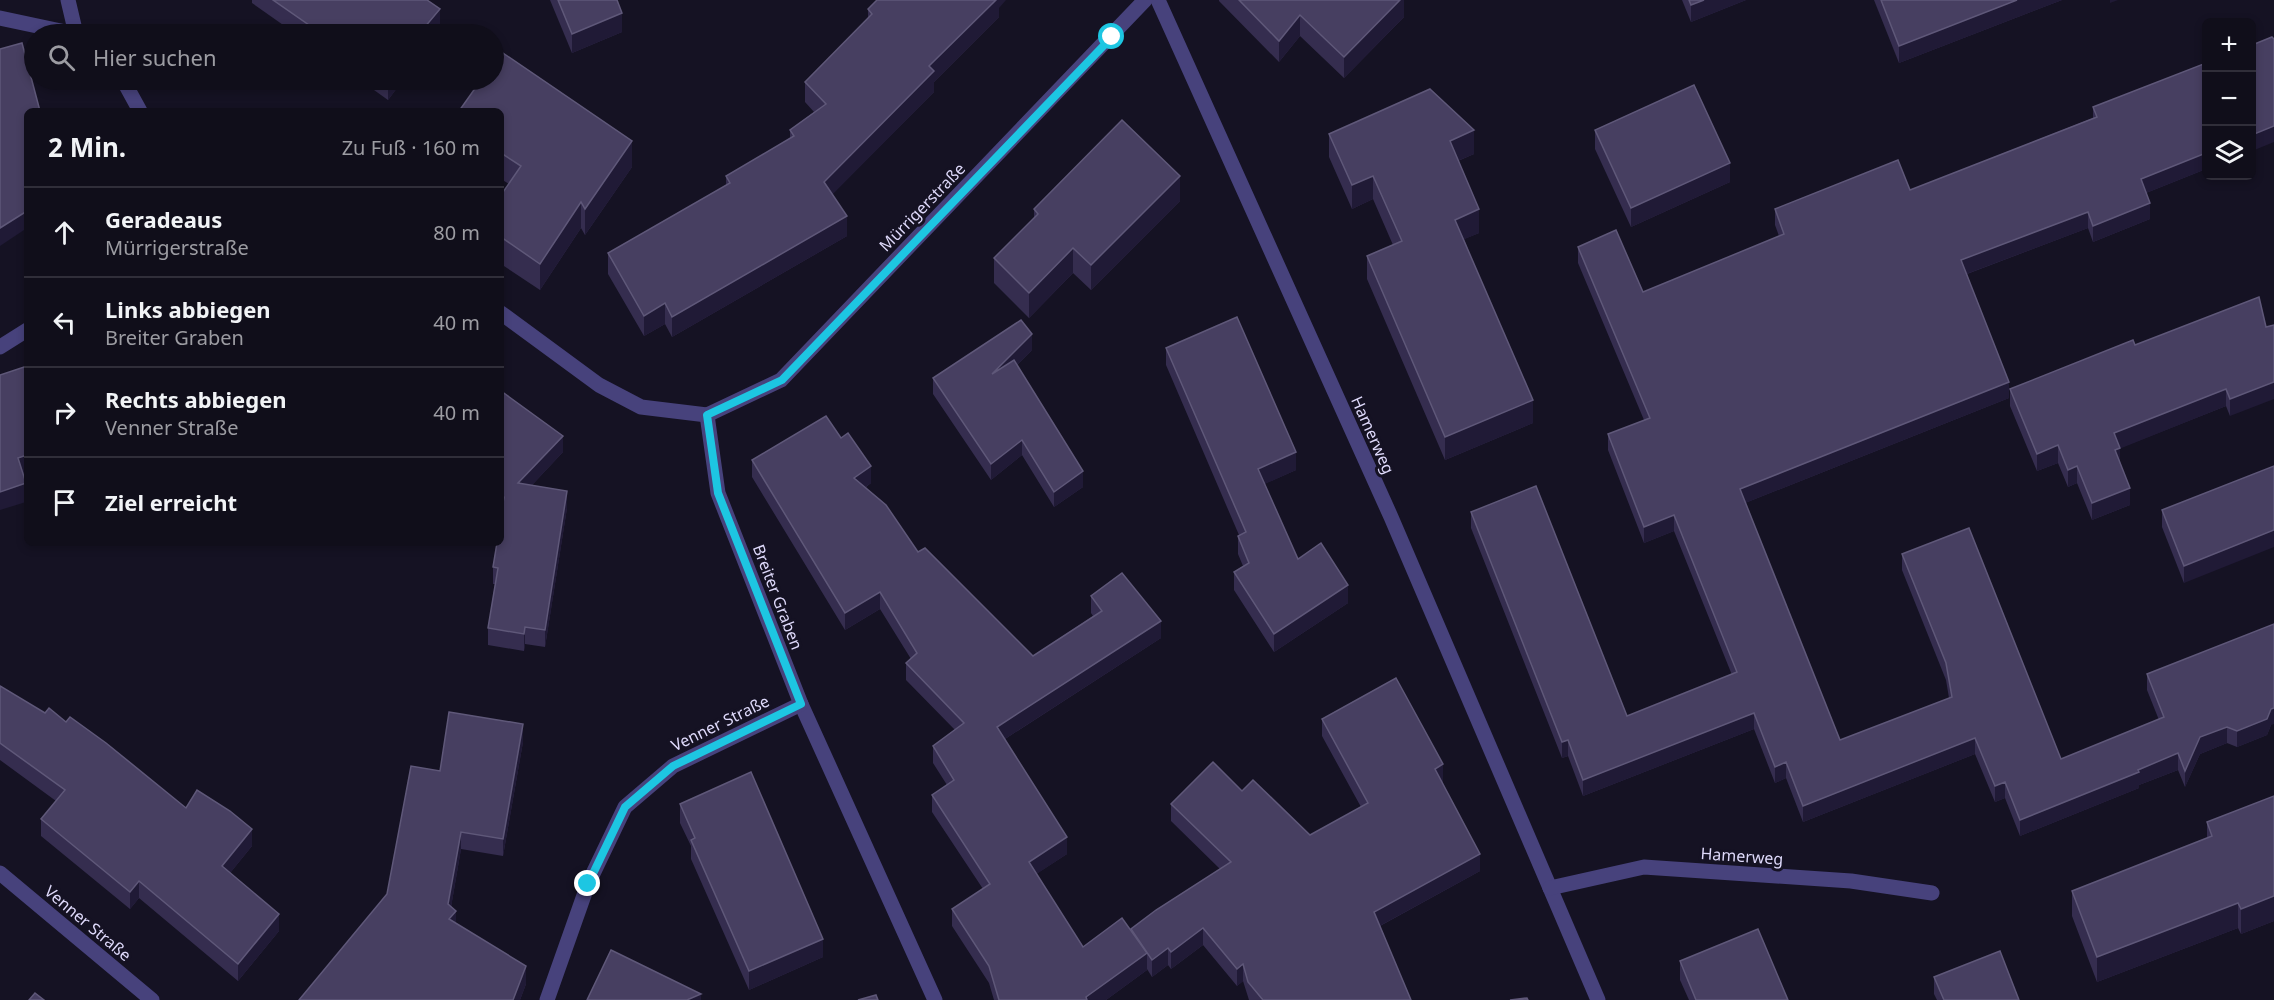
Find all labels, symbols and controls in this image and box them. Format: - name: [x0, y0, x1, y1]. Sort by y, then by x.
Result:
- map controls: [2202, 18, 2256, 180]
- button: +: [2202, 18, 2256, 72]
- route start: [1098, 23, 1124, 49]
- search box: [24, 24, 504, 90]
- icon: search: [45, 41, 78, 74]
- text: Hier suchen: [93, 42, 217, 72]
- button: −: [2202, 72, 2256, 126]
- button: layers: [2202, 126, 2256, 180]
- text: 2 Min.: [48, 129, 126, 165]
- text: Zu Fuß · 160 m: [342, 134, 480, 161]
- street label: Mürrigerstraße: [874, 158, 970, 256]
- text: Geradeaus: [105, 204, 222, 234]
- icon: ahead: [48, 216, 81, 249]
- text: 80 m: [433, 219, 480, 246]
- text: Mürrigerstraße: [105, 234, 249, 261]
- text: Links abbiegen: [105, 294, 271, 324]
- icon: left: [48, 306, 81, 339]
- text: 40 m: [433, 309, 480, 336]
- text: Breiter Graben: [105, 324, 244, 351]
- text: Rechts abbiegen: [105, 384, 287, 414]
- street label: Hamerweg: [1346, 393, 1400, 477]
- icon: right: [48, 396, 81, 429]
- text: 40 m: [433, 399, 480, 426]
- text: Venner Straße: [105, 414, 239, 441]
- icon: arrive: [48, 486, 81, 519]
- text: Ziel erreicht: [105, 487, 237, 517]
- street label: Breiter Graben: [748, 541, 808, 653]
- street label: Venner Straße: [667, 690, 773, 756]
- street label: Hamerweg: [1700, 842, 1784, 870]
- route end: [574, 870, 600, 896]
- street label: Venner Straße: [40, 880, 136, 966]

